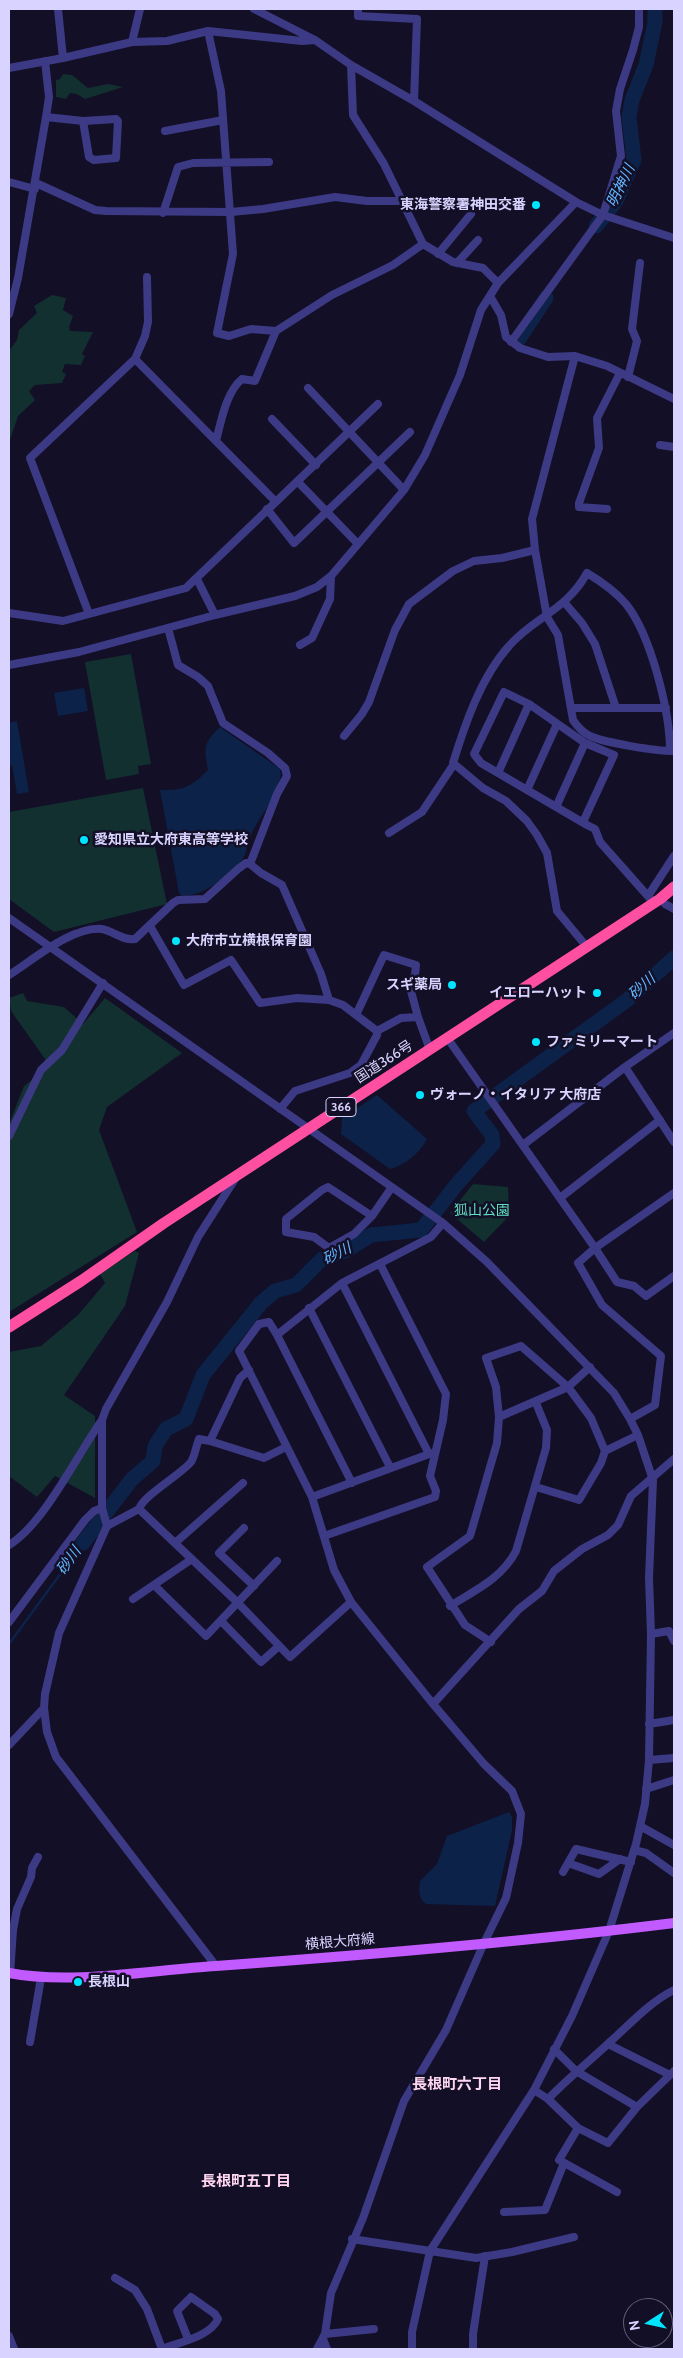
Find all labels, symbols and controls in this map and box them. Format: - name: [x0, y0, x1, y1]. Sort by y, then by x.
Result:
- water label: 明神川: [603, 162, 639, 210]
- place label: 東海警察署神田交番: [400, 197, 526, 213]
- marker: 東海警察署神田交番: [530, 199, 542, 211]
- place label: 愛知県立大府東高等学校: [94, 832, 248, 848]
- marker: 愛知県立大府東高等学校: [78, 834, 90, 846]
- place label: 大府市立横根保育園: [186, 933, 312, 949]
- marker: 大府市立横根保育園: [170, 935, 182, 947]
- water label: 砂川: [625, 970, 659, 1004]
- place label: スギ薬局: [386, 977, 442, 993]
- marker: スギ薬局: [446, 979, 458, 991]
- place label: イエローハット: [489, 985, 587, 1001]
- marker: イエローハット: [591, 987, 603, 999]
- place label: ファミリーマート: [546, 1034, 658, 1050]
- marker: ファミリーマート: [530, 1036, 542, 1048]
- street label: 国道366号: [352, 1037, 416, 1087]
- place label: ヴォーノ・イタリア 大府店: [430, 1087, 601, 1103]
- marker: ヴォーノ・イタリア 大府店: [414, 1089, 426, 1101]
- road number: 366: [326, 1098, 356, 1116]
- park label: 狐山公園: [454, 1203, 510, 1219]
- water label: 砂川: [320, 1239, 354, 1269]
- water label: 砂川: [53, 1544, 85, 1578]
- street label: 横根大府線: [304, 1931, 376, 1953]
- place label: 長根山: [88, 1974, 130, 1990]
- marker: 長根山: [72, 1976, 84, 1988]
- district label: 長根町六丁目: [412, 2076, 502, 2094]
- district label: 長根町五丁目: [201, 2173, 291, 2191]
- north arrow: [623, 2298, 673, 2348]
- text: N: [624, 2319, 644, 2332]

